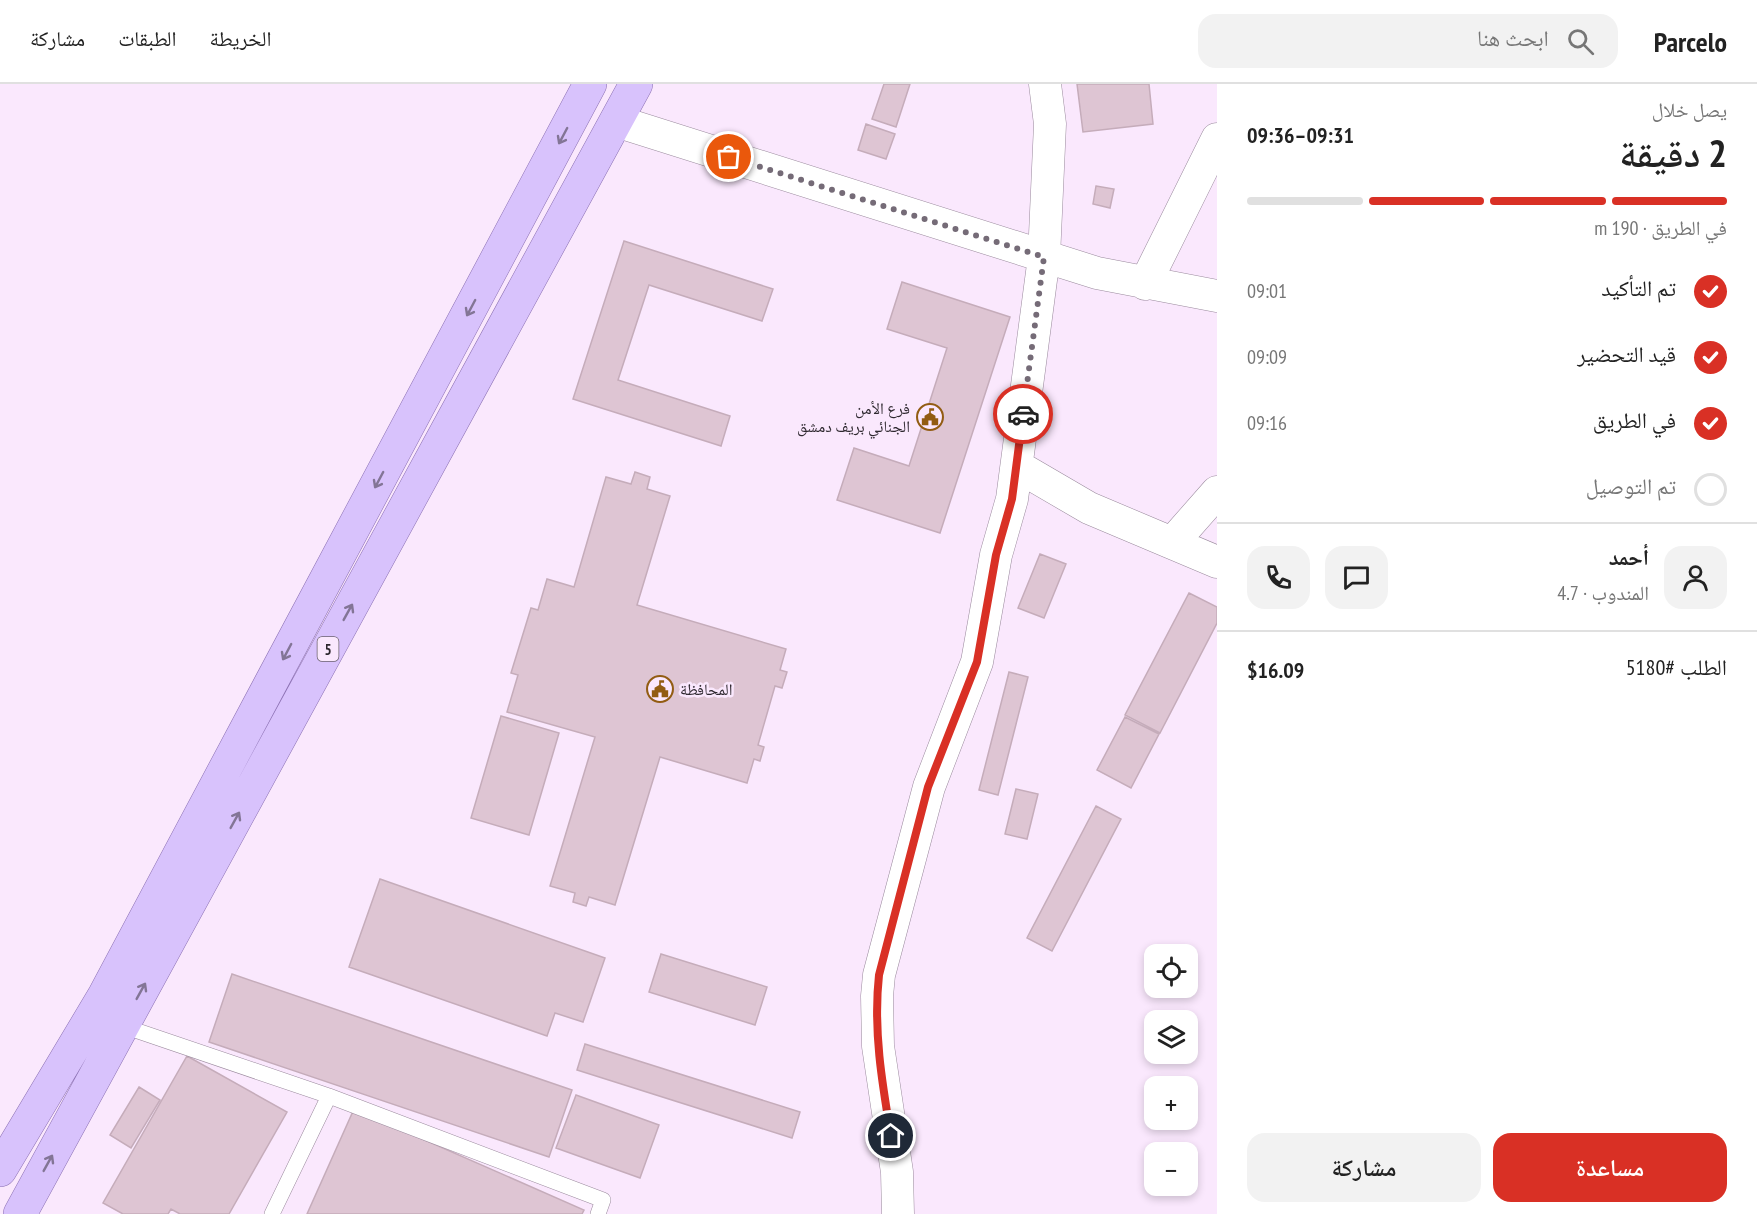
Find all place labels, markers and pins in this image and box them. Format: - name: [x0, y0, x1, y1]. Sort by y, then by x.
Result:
- pin: [703, 131, 754, 182]
- place label: فرع الأمن الجنائي بريف دمشق: [797, 398, 910, 439]
- public building icon: فرع الأمن الجنائي بريف دمشق: [915, 402, 945, 432]
- public building icon: المحافظة: [645, 674, 675, 704]
- place label: المحافظة: [680, 679, 733, 699]
- pin: [865, 1110, 916, 1161]

